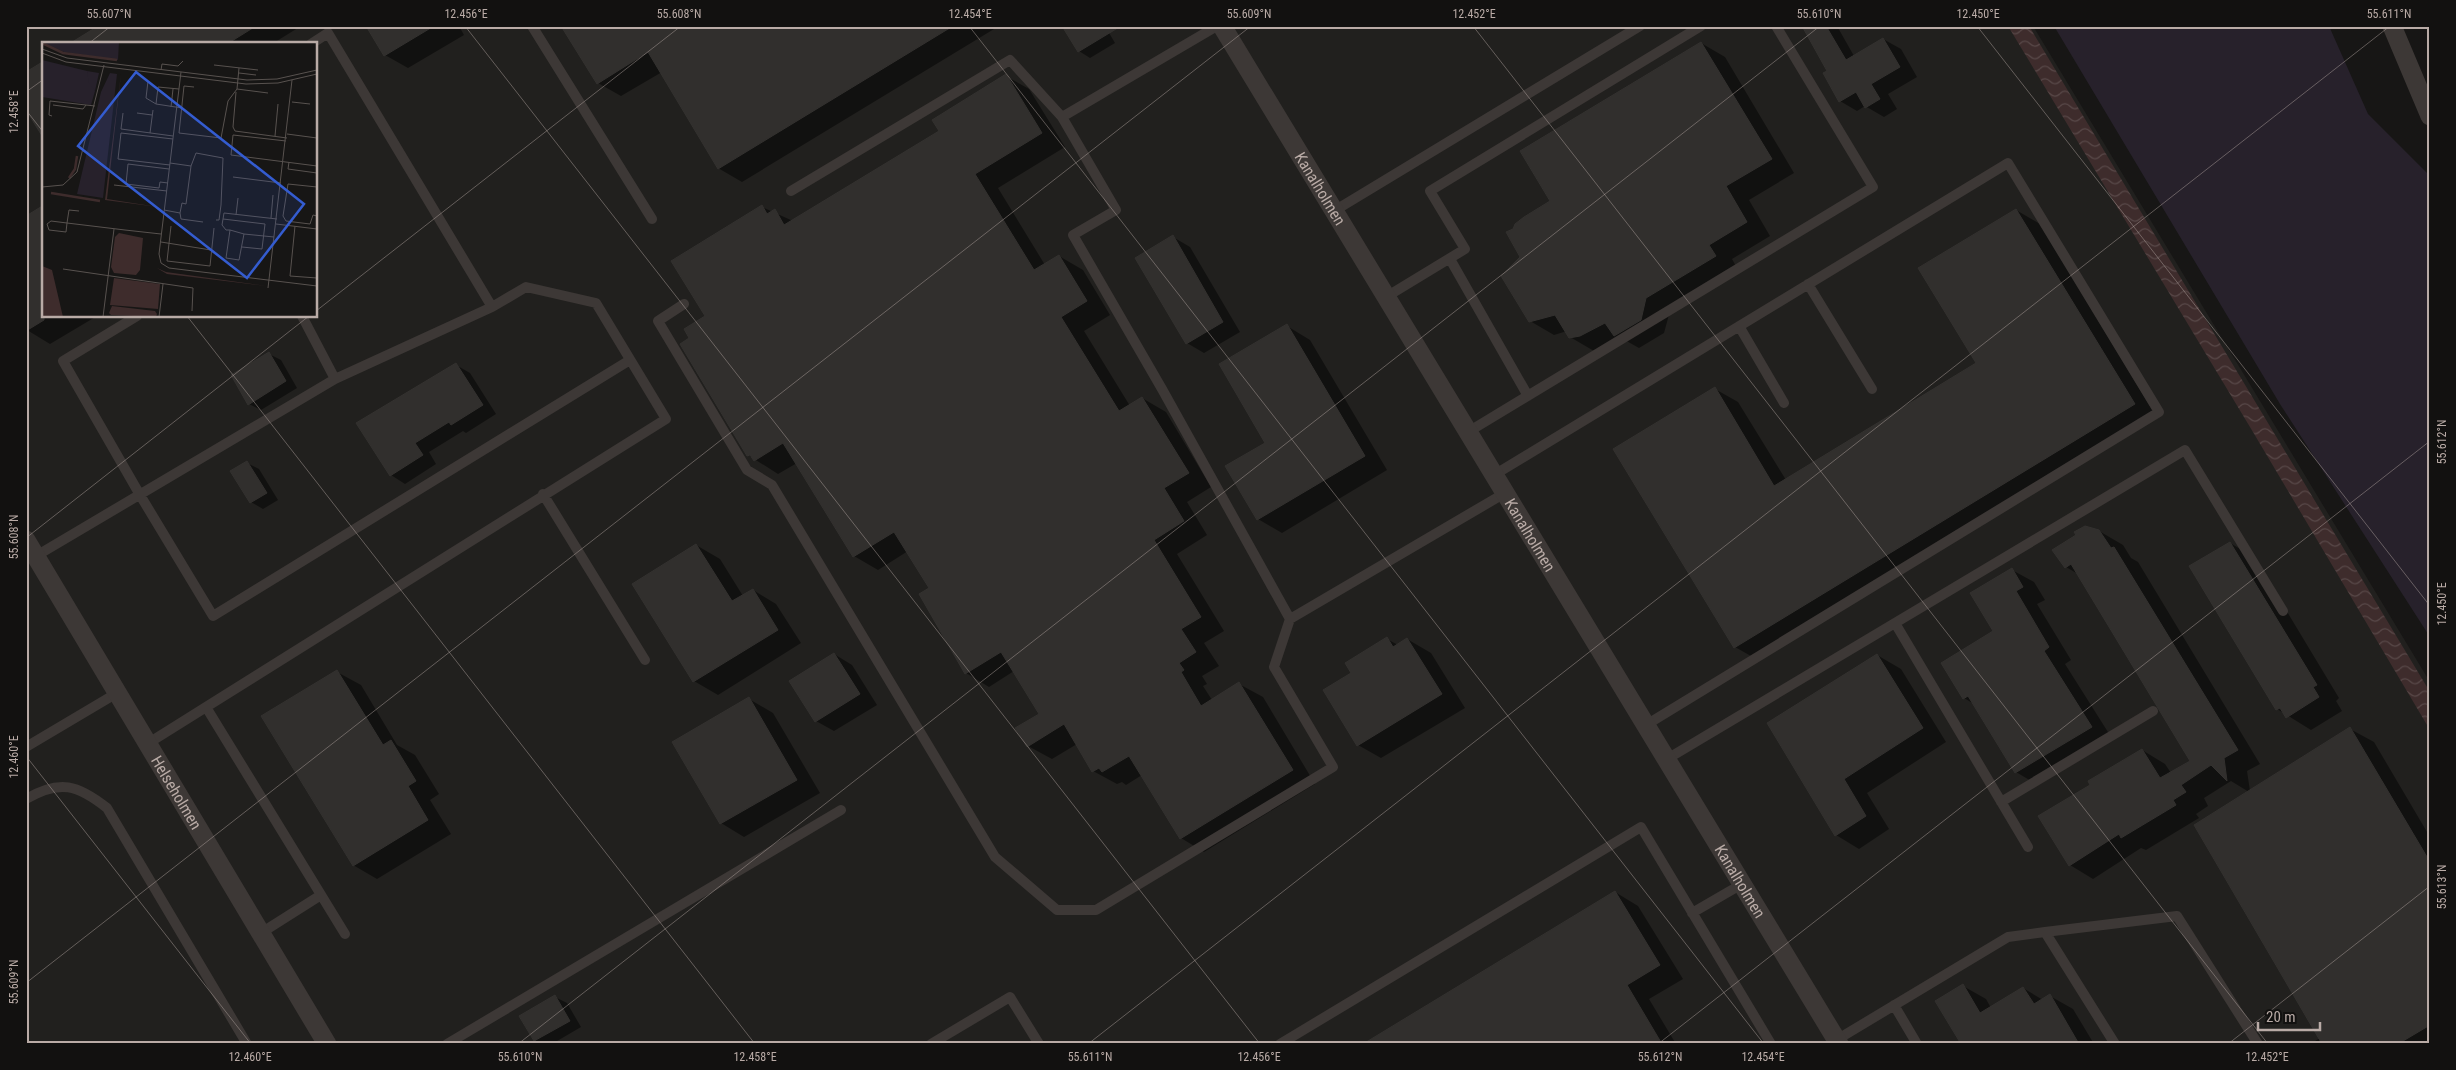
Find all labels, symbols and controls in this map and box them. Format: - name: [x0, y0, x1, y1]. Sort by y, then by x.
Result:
- text: 55.607°N: [87, 7, 131, 21]
- text: 12.456°E: [444, 7, 488, 21]
- text: 55.608°N: [657, 7, 701, 21]
- text: 12.454°E: [948, 7, 992, 21]
- text: 55.609°N: [1227, 7, 1271, 21]
- text: 12.452°E: [1452, 7, 1496, 21]
- text: 55.610°N: [1797, 7, 1841, 21]
- text: 12.450°E: [1956, 7, 2000, 21]
- text: 55.611°N: [2367, 7, 2411, 21]
- inset map: [42, 42, 318, 318]
- text: 12.458°E: [7, 90, 21, 134]
- street label: Kanalholmen: [1291, 149, 1349, 229]
- text: 55.612°N: [2435, 420, 2449, 464]
- street label: Kanalholmen: [1501, 495, 1559, 575]
- text: 55.608°N: [7, 515, 21, 559]
- text: 12.450°E: [2435, 582, 2449, 626]
- text: 12.460°E: [7, 735, 21, 779]
- street label: Helseholmen: [147, 752, 206, 833]
- street label: Kanalholmen: [1710, 841, 1769, 922]
- text: 55.613°N: [2435, 865, 2449, 909]
- text: 55.609°N: [7, 960, 21, 1004]
- scale bar: [2258, 1000, 2321, 1032]
- text: 20 m: [2266, 1008, 2296, 1026]
- text: 12.460°E: [228, 1050, 272, 1064]
- text: 55.610°N: [498, 1050, 542, 1064]
- text: 12.458°E: [733, 1050, 777, 1064]
- text: 55.611°N: [1068, 1050, 1112, 1064]
- text: 12.456°E: [1237, 1050, 1281, 1064]
- text: 55.612°N: [1638, 1050, 1682, 1064]
- text: 12.454°E: [1741, 1050, 1785, 1064]
- text: 12.452°E: [2245, 1050, 2289, 1064]

